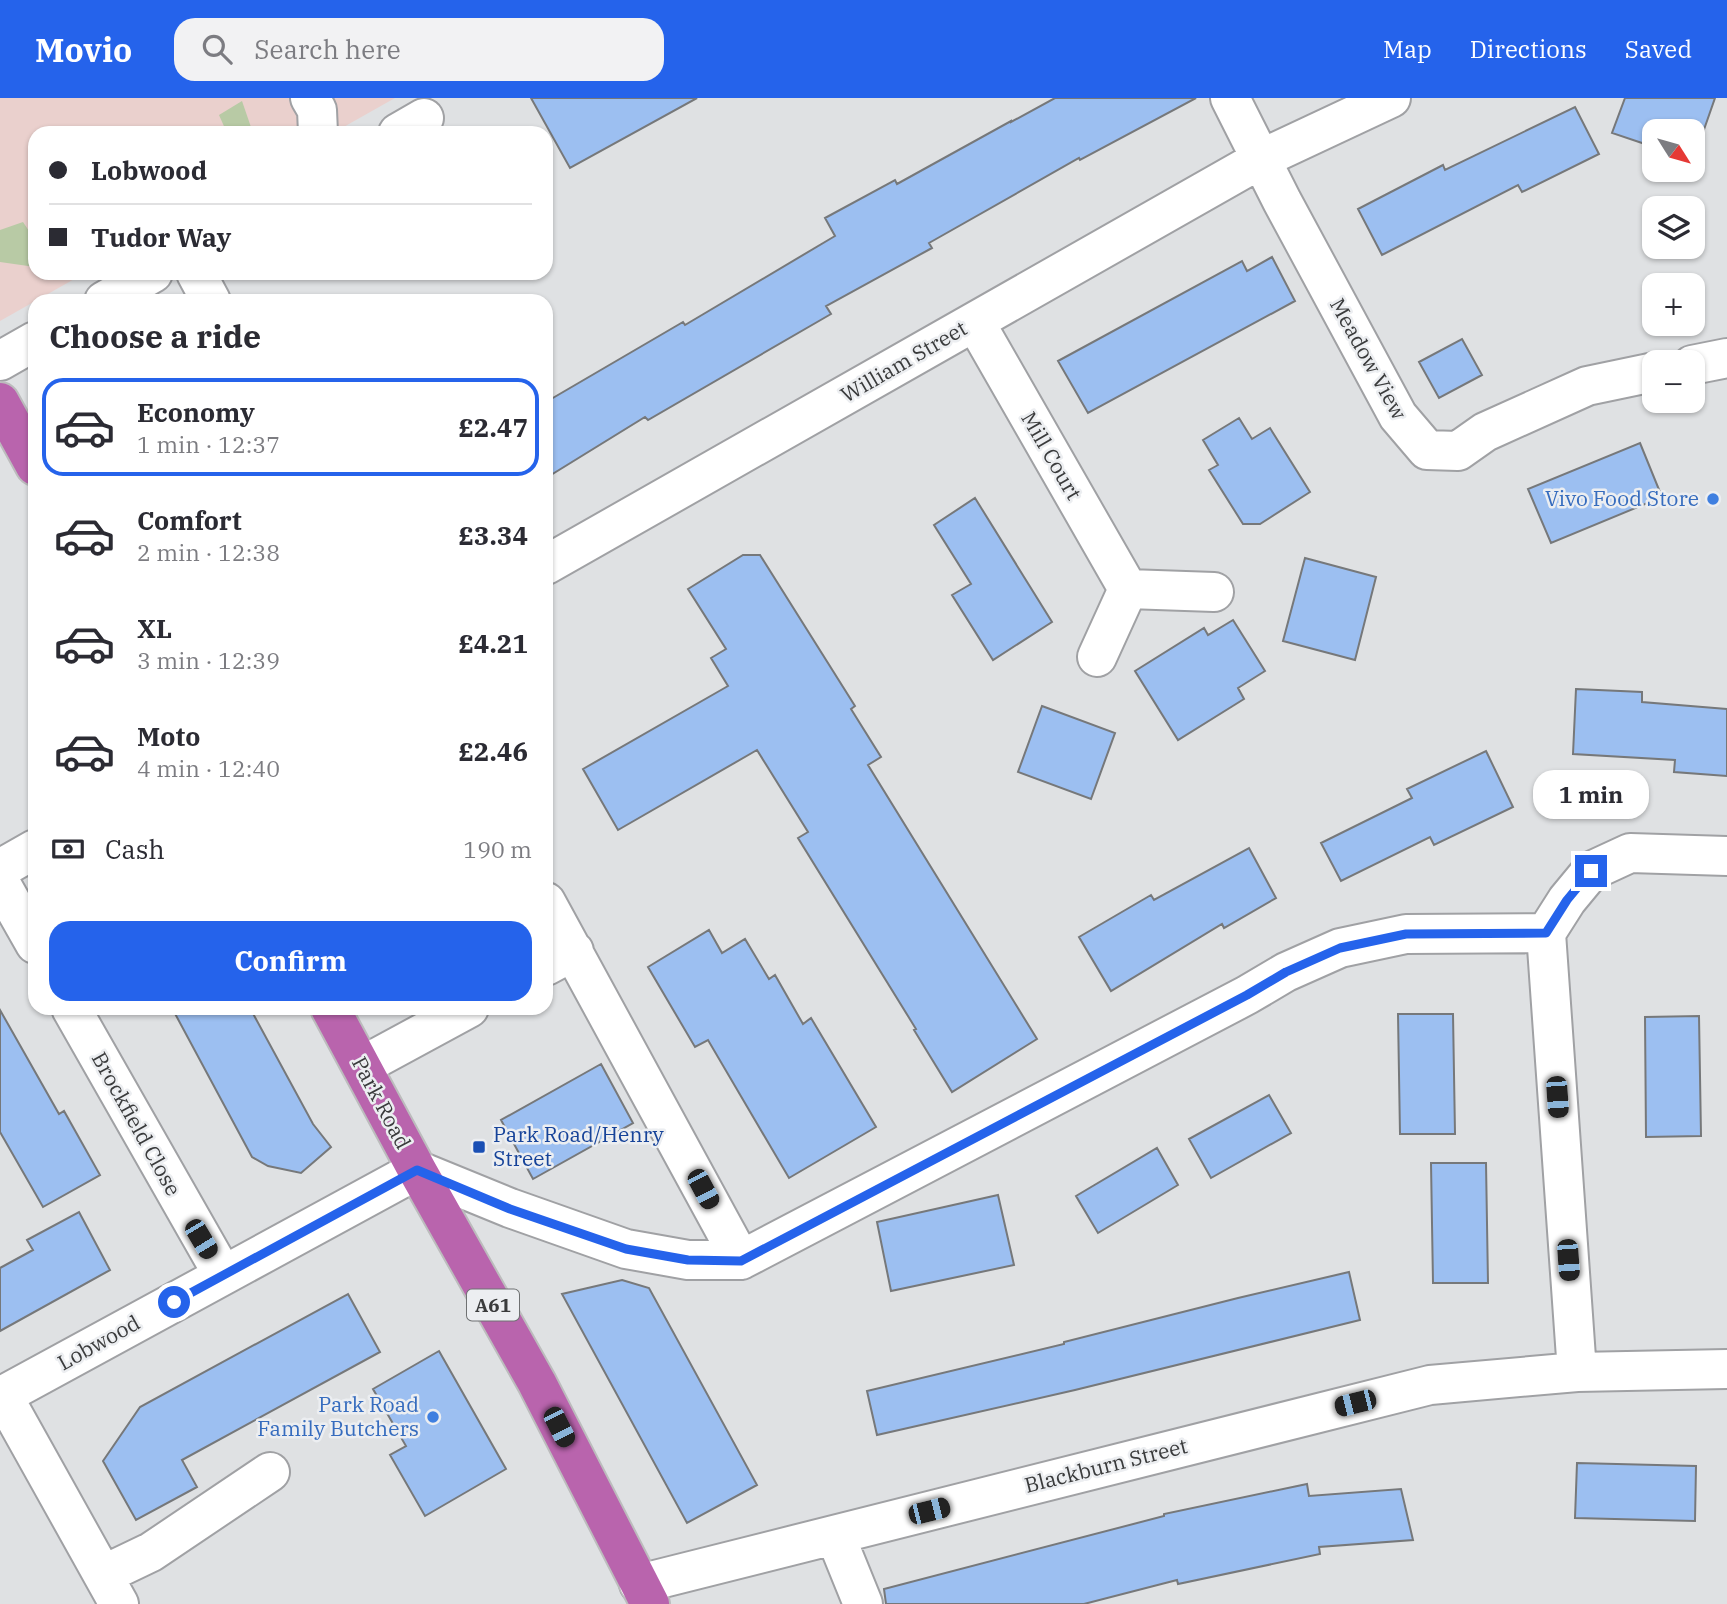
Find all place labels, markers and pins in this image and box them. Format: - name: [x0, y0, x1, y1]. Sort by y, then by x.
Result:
- place label: Vivo Food Store: [1545, 484, 1699, 512]
- marker: Vivo Food Store: [1705, 491, 1721, 507]
- place label: Park Road/Henry Street: [493, 1120, 665, 1172]
- marker: Park Road/Henry Street: [471, 1139, 487, 1155]
- place label: Park Road Family Butchers: [257, 1390, 419, 1442]
- marker: Park Road Family Butchers: [425, 1409, 441, 1425]

